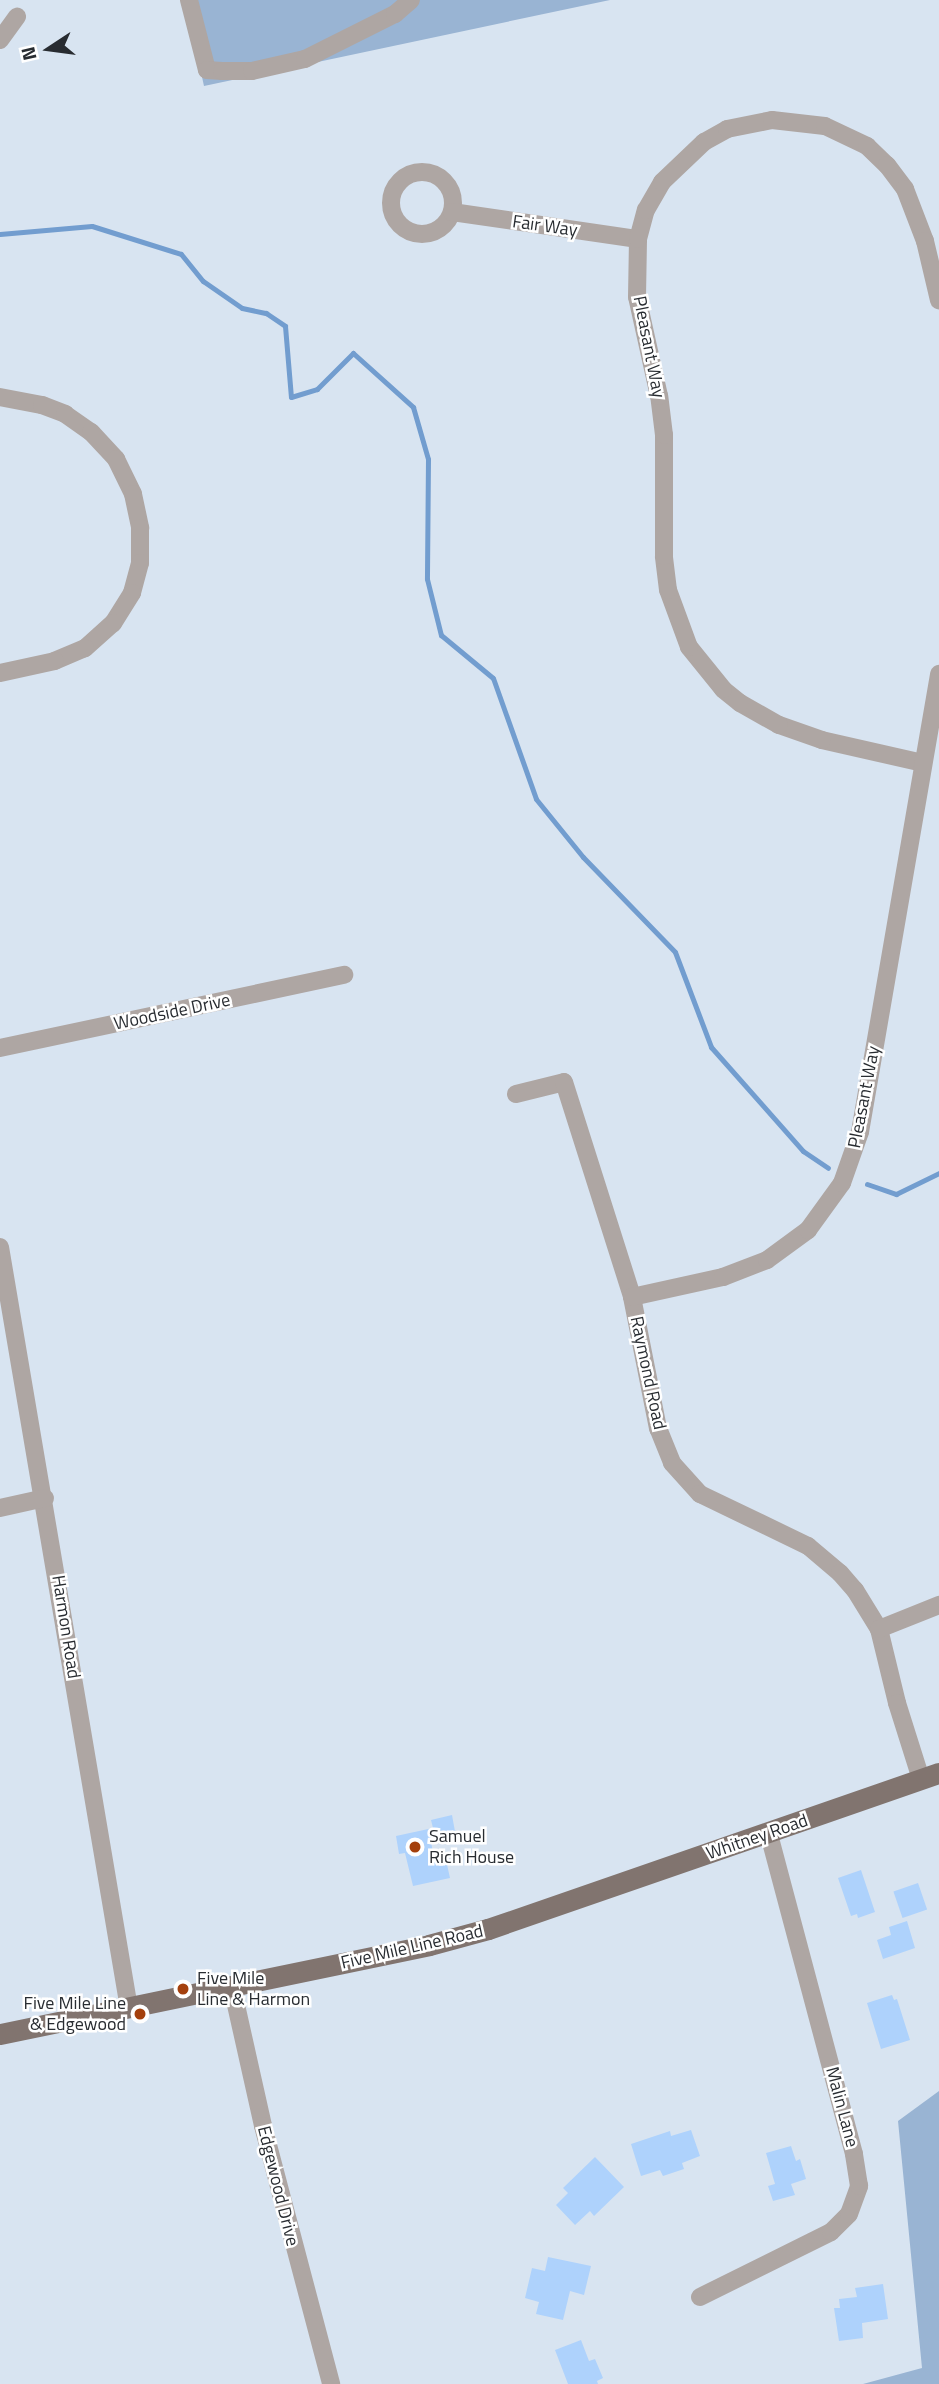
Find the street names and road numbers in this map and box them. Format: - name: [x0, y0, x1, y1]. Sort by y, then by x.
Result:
- street label: Fair Way: [511, 211, 579, 241]
- street label: Pleasant Way: [629, 294, 669, 400]
- street label: Woodside Drive: [112, 989, 232, 1035]
- street label: Pleasant Way: [844, 1044, 884, 1150]
- street label: Raymond Road: [625, 1314, 671, 1432]
- street label: Harmon Road: [47, 1574, 85, 1680]
- street label: Whitney Road: [703, 1810, 811, 1864]
- street label: Five Mile Line Road: [339, 1920, 485, 1974]
- street label: Malin Lane: [821, 2064, 863, 2150]
- street label: Edgewood Drive: [253, 2124, 303, 2248]

